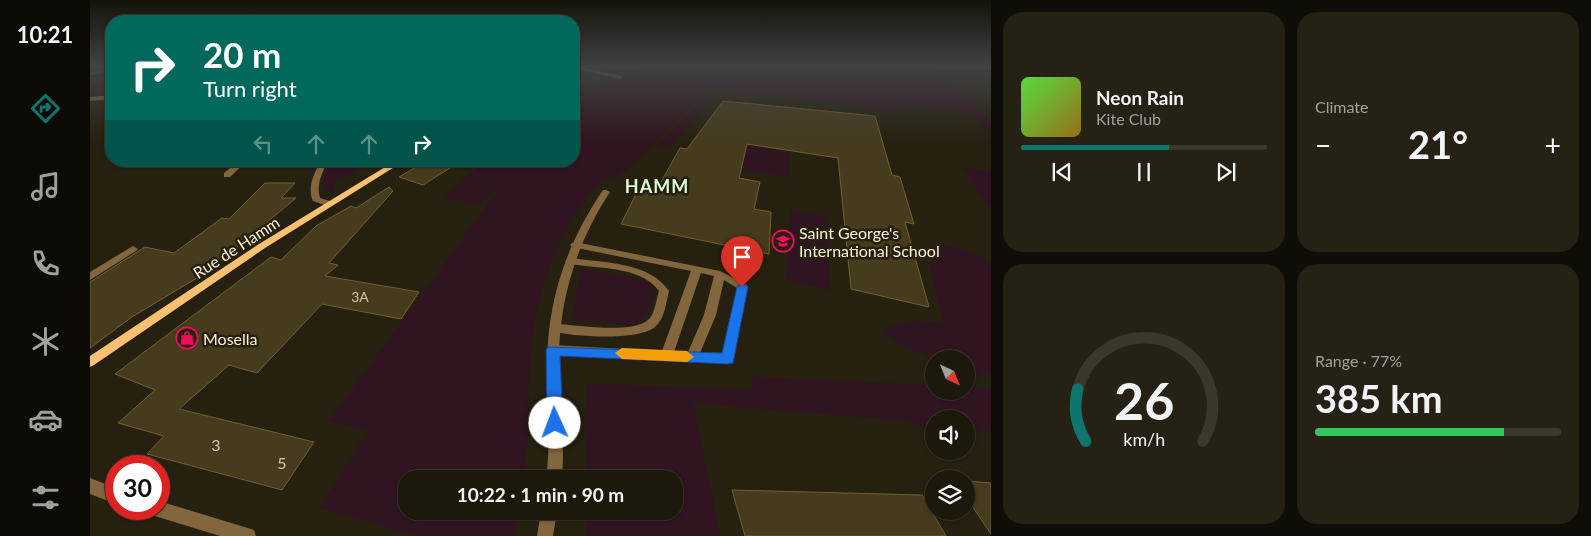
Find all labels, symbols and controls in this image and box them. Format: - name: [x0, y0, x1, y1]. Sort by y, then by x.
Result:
- text: 10:21: [17, 21, 73, 48]
- text: 20 m: [203, 33, 281, 75]
- icon: right: [120, 35, 185, 100]
- text: Turn right: [203, 75, 297, 102]
- text: Neon Rain: [1096, 86, 1184, 109]
- icon: directions: [28, 91, 63, 126]
- text: Climate: [1315, 97, 1368, 116]
- text: Kite Club: [1096, 109, 1161, 128]
- text: 21°: [1408, 121, 1468, 167]
- text: −: [1315, 128, 1331, 162]
- text: +: [1545, 128, 1561, 162]
- icon: left: [249, 130, 277, 158]
- icon: ahead: [302, 130, 330, 158]
- icon: ahead: [355, 130, 383, 158]
- icon: right: [408, 130, 436, 158]
- icon: previous: [1048, 158, 1076, 186]
- icon: pause: [1130, 158, 1158, 186]
- icon: next: [1212, 158, 1240, 186]
- icon: music: [28, 169, 63, 204]
- district label: HAMM: [625, 175, 689, 197]
- street label: Rue de Hamm: [189, 212, 283, 282]
- place label: Saint George's International School: [799, 223, 940, 260]
- school or university icon: Saint George's International School: [771, 229, 795, 253]
- pin: [721, 236, 763, 287]
- icon: arrive: [728, 243, 756, 271]
- icon: phone: [28, 246, 63, 281]
- house number: 3A: [351, 288, 369, 305]
- icon: climate: [28, 324, 63, 359]
- shop icon: Mosella: [175, 326, 199, 350]
- place label: Mosella: [203, 329, 258, 348]
- north arrow: [925, 350, 975, 400]
- map controls: [925, 350, 975, 520]
- text: Range · 77%: [1315, 351, 1402, 370]
- text: 26: [1114, 369, 1174, 431]
- text: 385 km: [1315, 375, 1443, 421]
- position arrow: [528, 396, 580, 448]
- icon: car: [28, 402, 63, 437]
- button: sound: [925, 410, 975, 460]
- text: km/h: [1123, 428, 1165, 450]
- house number: 3: [211, 435, 221, 454]
- house number: 5: [277, 453, 287, 472]
- speed limit sign: 30: [105, 455, 170, 520]
- button: layers: [925, 470, 975, 520]
- icon: filters: [28, 480, 63, 515]
- text: 10:22 · 1 min · 90 m: [457, 483, 624, 506]

